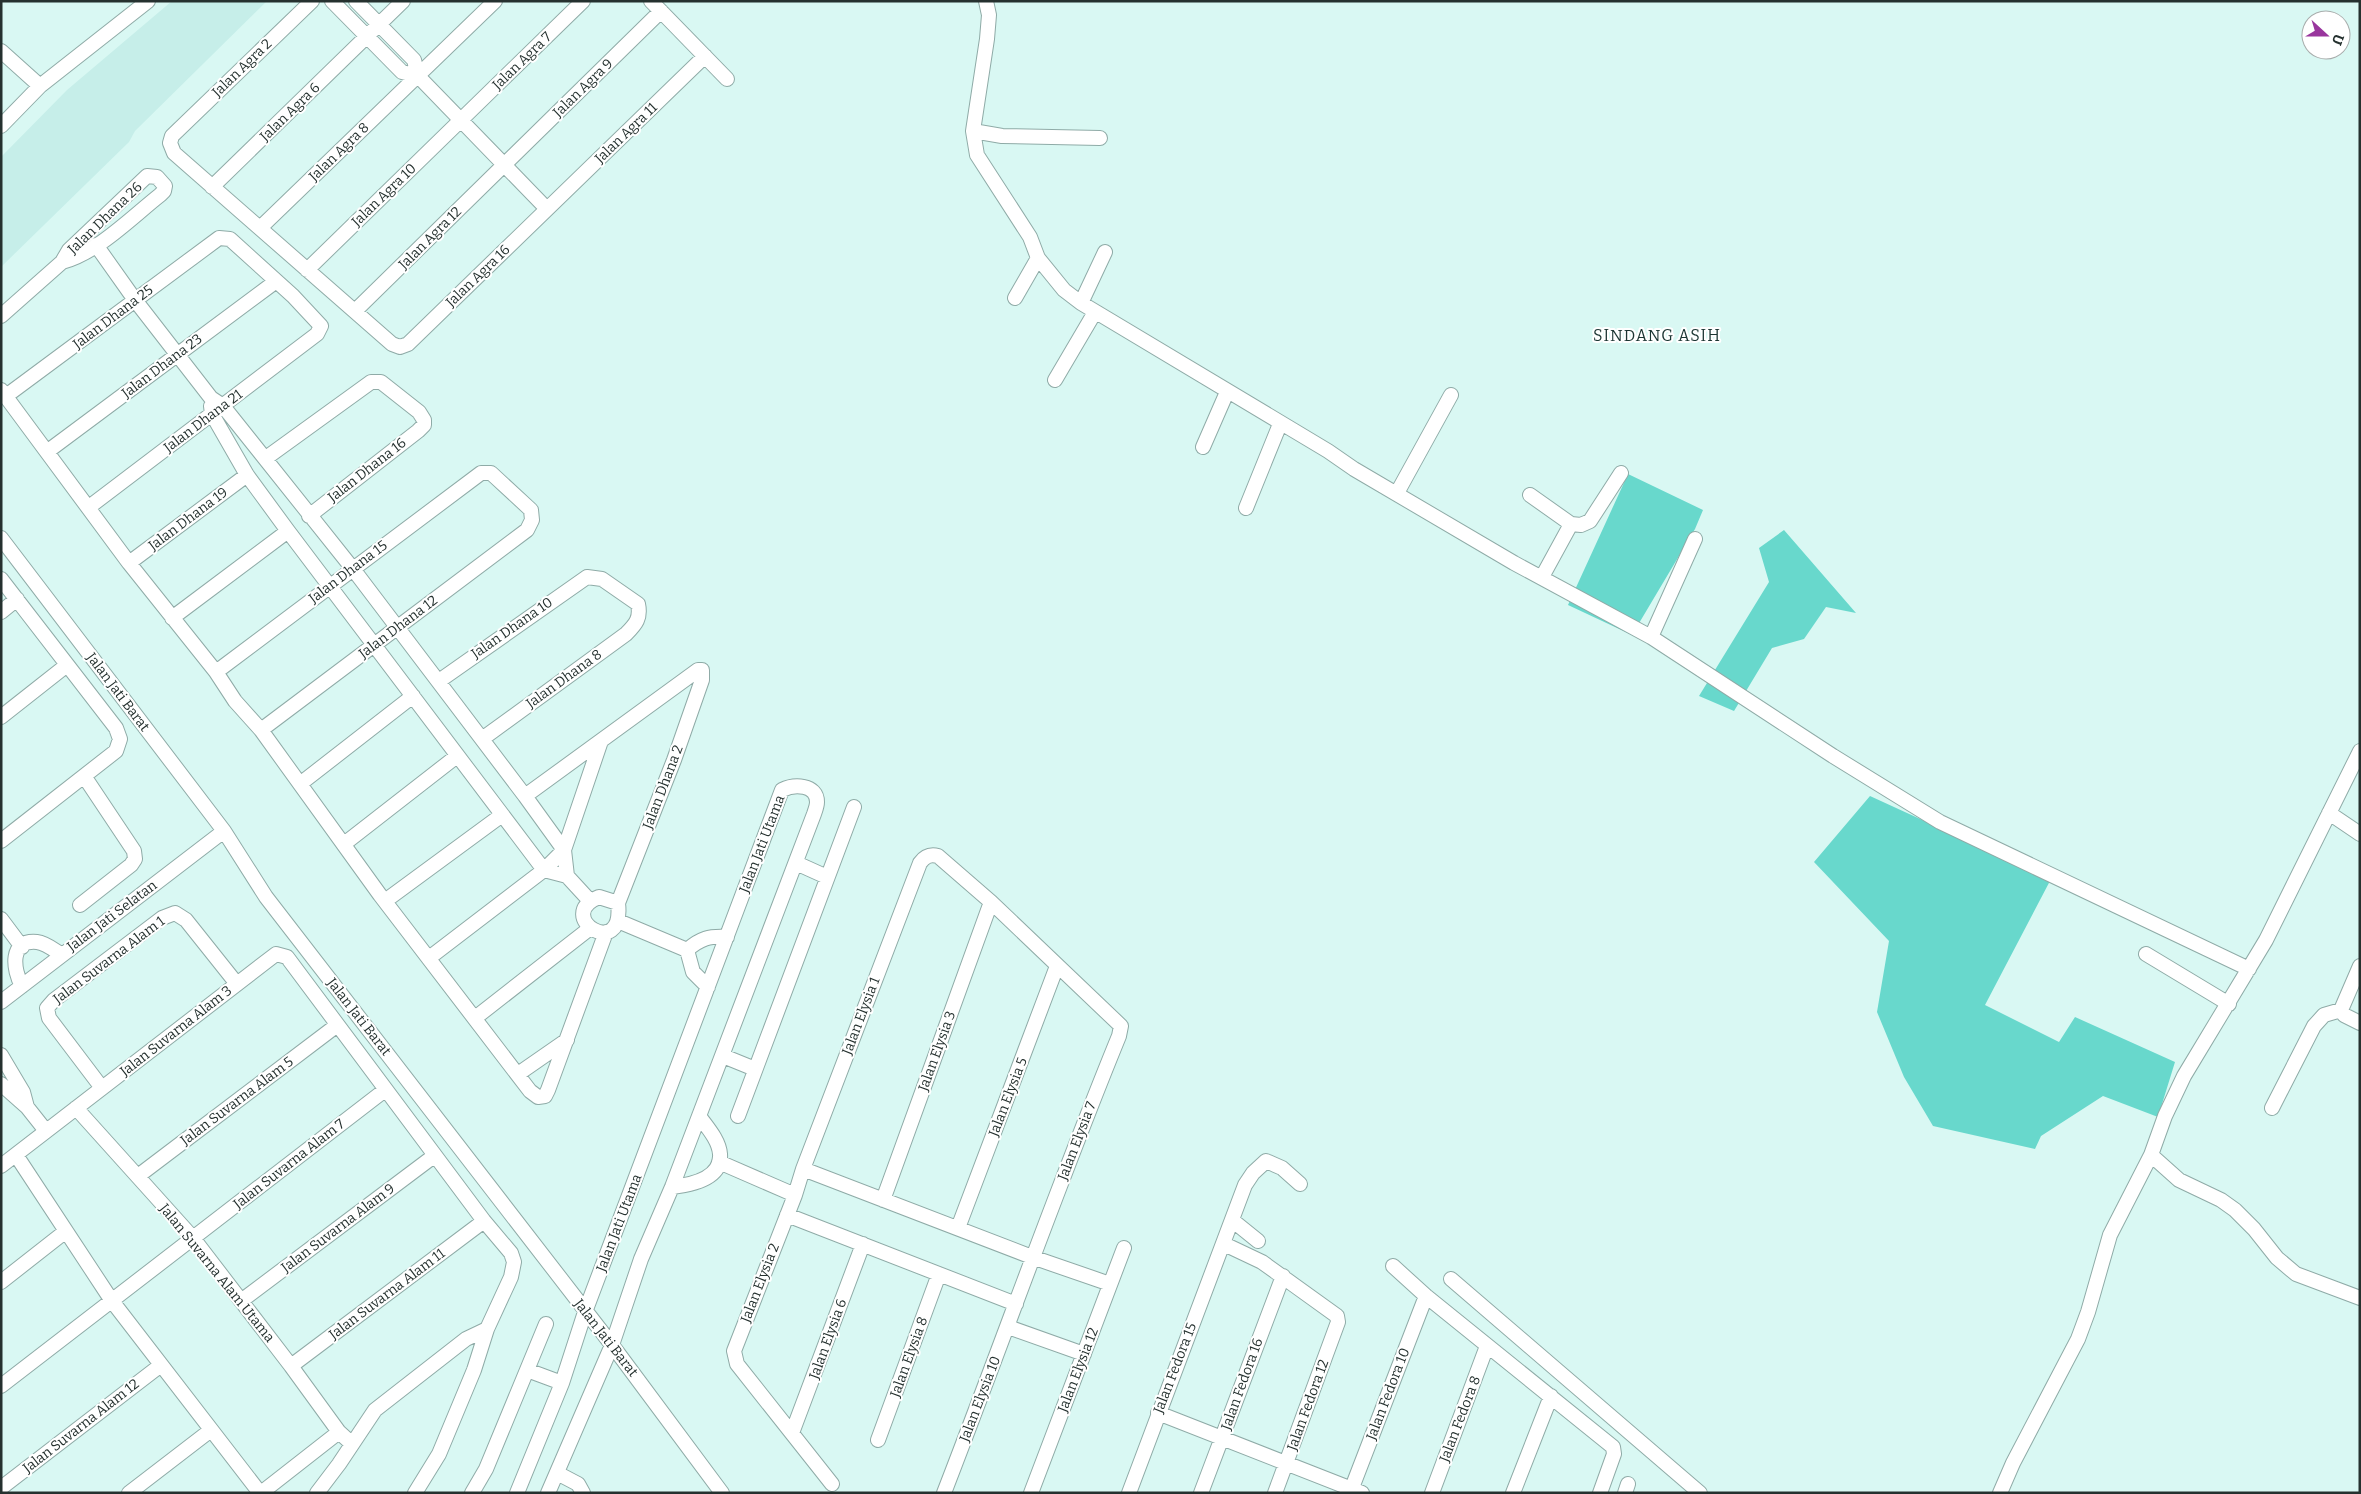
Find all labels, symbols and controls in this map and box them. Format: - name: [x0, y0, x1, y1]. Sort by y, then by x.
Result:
- north arrow: [2301, 10, 2351, 60]
- street label: Jalan Agra 7: [488, 29, 555, 94]
- text: U: [2328, 32, 2347, 48]
- street label: Jalan Agra 2: [208, 35, 275, 101]
- street label: Jalan Agra 9: [549, 55, 617, 121]
- street label: Jalan Agra 6: [256, 79, 324, 145]
- street label: Jalan Agra 11: [591, 99, 661, 168]
- street label: Jalan Agra 8: [305, 119, 373, 186]
- street label: Jalan Agra 10: [347, 160, 420, 231]
- street label: Jalan Dhana 26: [64, 178, 146, 258]
- street label: Jalan Agra 12: [394, 203, 465, 274]
- street label: Jalan Agra 16: [442, 241, 514, 311]
- street label: Jalan Dhana 25: [69, 281, 156, 353]
- district label: SINDANG ASIH: [1593, 326, 1721, 345]
- street label: Jalan Dhana 23: [118, 330, 206, 402]
- street label: Jalan Dhana 21: [160, 386, 246, 457]
- street label: Jalan Dhana 16: [324, 434, 410, 506]
- street label: Jalan Dhana 19: [144, 484, 231, 555]
- street label: Jalan Dhana 15: [305, 537, 391, 608]
- street label: Jalan Dhana 12: [355, 592, 441, 663]
- street label: Jalan Dhana 10: [467, 594, 556, 663]
- street label: Jalan Dhana 8: [522, 646, 605, 713]
- street label: Jalan Jati Barat: [82, 649, 153, 735]
- street label: Jalan Dhana 2: [639, 743, 687, 832]
- street label: Jalan Jati Utama: [735, 793, 789, 896]
- street label: Jalan Jati Selatan: [63, 877, 160, 956]
- street label: Jalan Suvarna Alam 1: [49, 912, 168, 1008]
- street label: Jalan Jati Barat: [323, 974, 395, 1059]
- street label: Jalan Elysia 1: [838, 975, 884, 1058]
- street label: Jalan Suvarna Alam 3: [116, 982, 235, 1081]
- street label: Jalan Elysia 3: [914, 1009, 959, 1094]
- street label: Jalan Suvarna Alam 5: [176, 1053, 297, 1150]
- street label: Jalan Elysia 5: [985, 1055, 1031, 1140]
- street label: Jalan Elysia 7: [1054, 1099, 1100, 1184]
- street label: Jalan Suvarna Alam 7: [229, 1115, 348, 1213]
- street label: Jalan Jati Utama: [592, 1172, 646, 1275]
- street label: Jalan Suvarna Alam 9: [277, 1180, 398, 1277]
- street label: Jalan Suvarna Alam Utama: [155, 1200, 278, 1346]
- street label: Jalan Elysia 2: [737, 1241, 783, 1326]
- street label: Jalan Suvarna Alam 11: [325, 1245, 449, 1344]
- street label: Jalan Jati Barat: [570, 1295, 642, 1380]
- street label: Jalan Elysia 6: [805, 1297, 850, 1382]
- street label: Jalan Elysia 8: [886, 1314, 931, 1400]
- street label: Jalan Fedora 15: [1150, 1320, 1200, 1417]
- street label: Jalan Elysia 12: [1054, 1325, 1102, 1416]
- street label: Jalan Fedora 16: [1217, 1336, 1266, 1433]
- street label: Jalan Fedora 10: [1362, 1346, 1413, 1443]
- street label: Jalan Elysia 10: [955, 1354, 1004, 1445]
- street label: Jalan Fedora 12: [1283, 1357, 1332, 1454]
- street label: Jalan Fedora 8: [1435, 1373, 1484, 1465]
- street label: Jalan Suvarna Alam 12: [19, 1375, 142, 1477]

